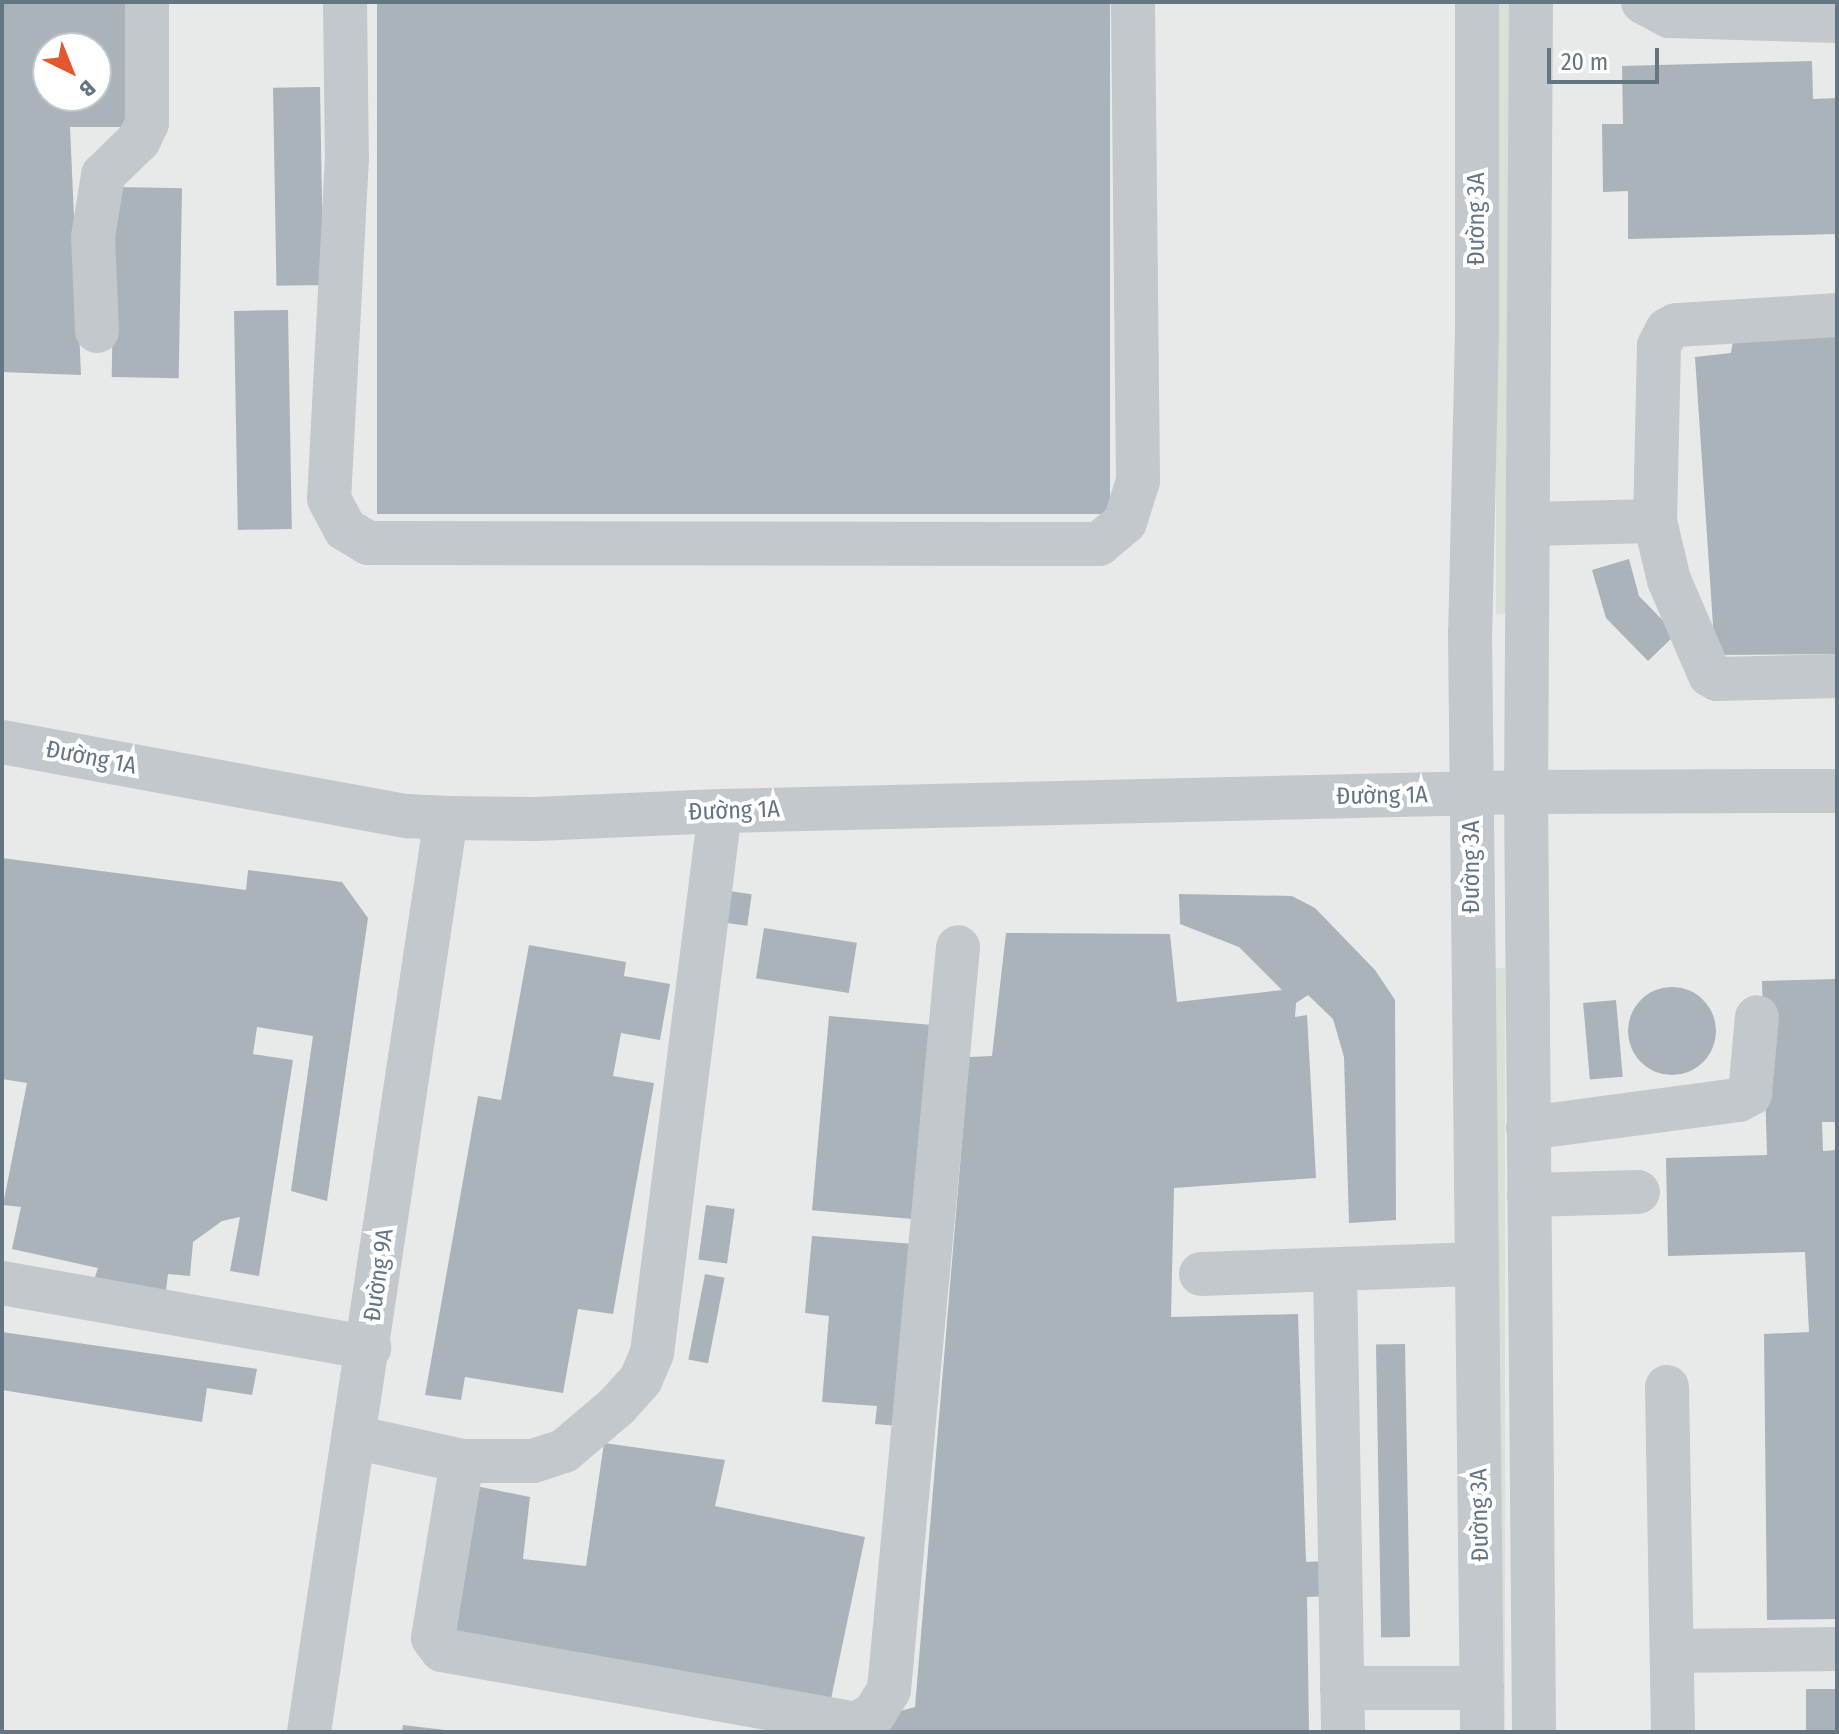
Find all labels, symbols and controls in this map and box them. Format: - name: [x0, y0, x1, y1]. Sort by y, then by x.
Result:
- north arrow: [32, 32, 112, 112]
- scale bar: [1551, 32, 1663, 82]
- text: 20 m: [1561, 48, 1608, 76]
- text: B: [74, 74, 101, 103]
- street label: Đường 3A: [1463, 172, 1491, 266]
- street label: Đường 1A: [43, 735, 139, 781]
- street label: Đường 1A: [1336, 781, 1428, 811]
- street label: Đường 1A: [688, 795, 780, 827]
- street label: Đường 3A: [1458, 820, 1486, 914]
- street label: Đường 9A: [358, 1227, 400, 1323]
- street label: Đường 3A: [1465, 1468, 1495, 1562]

